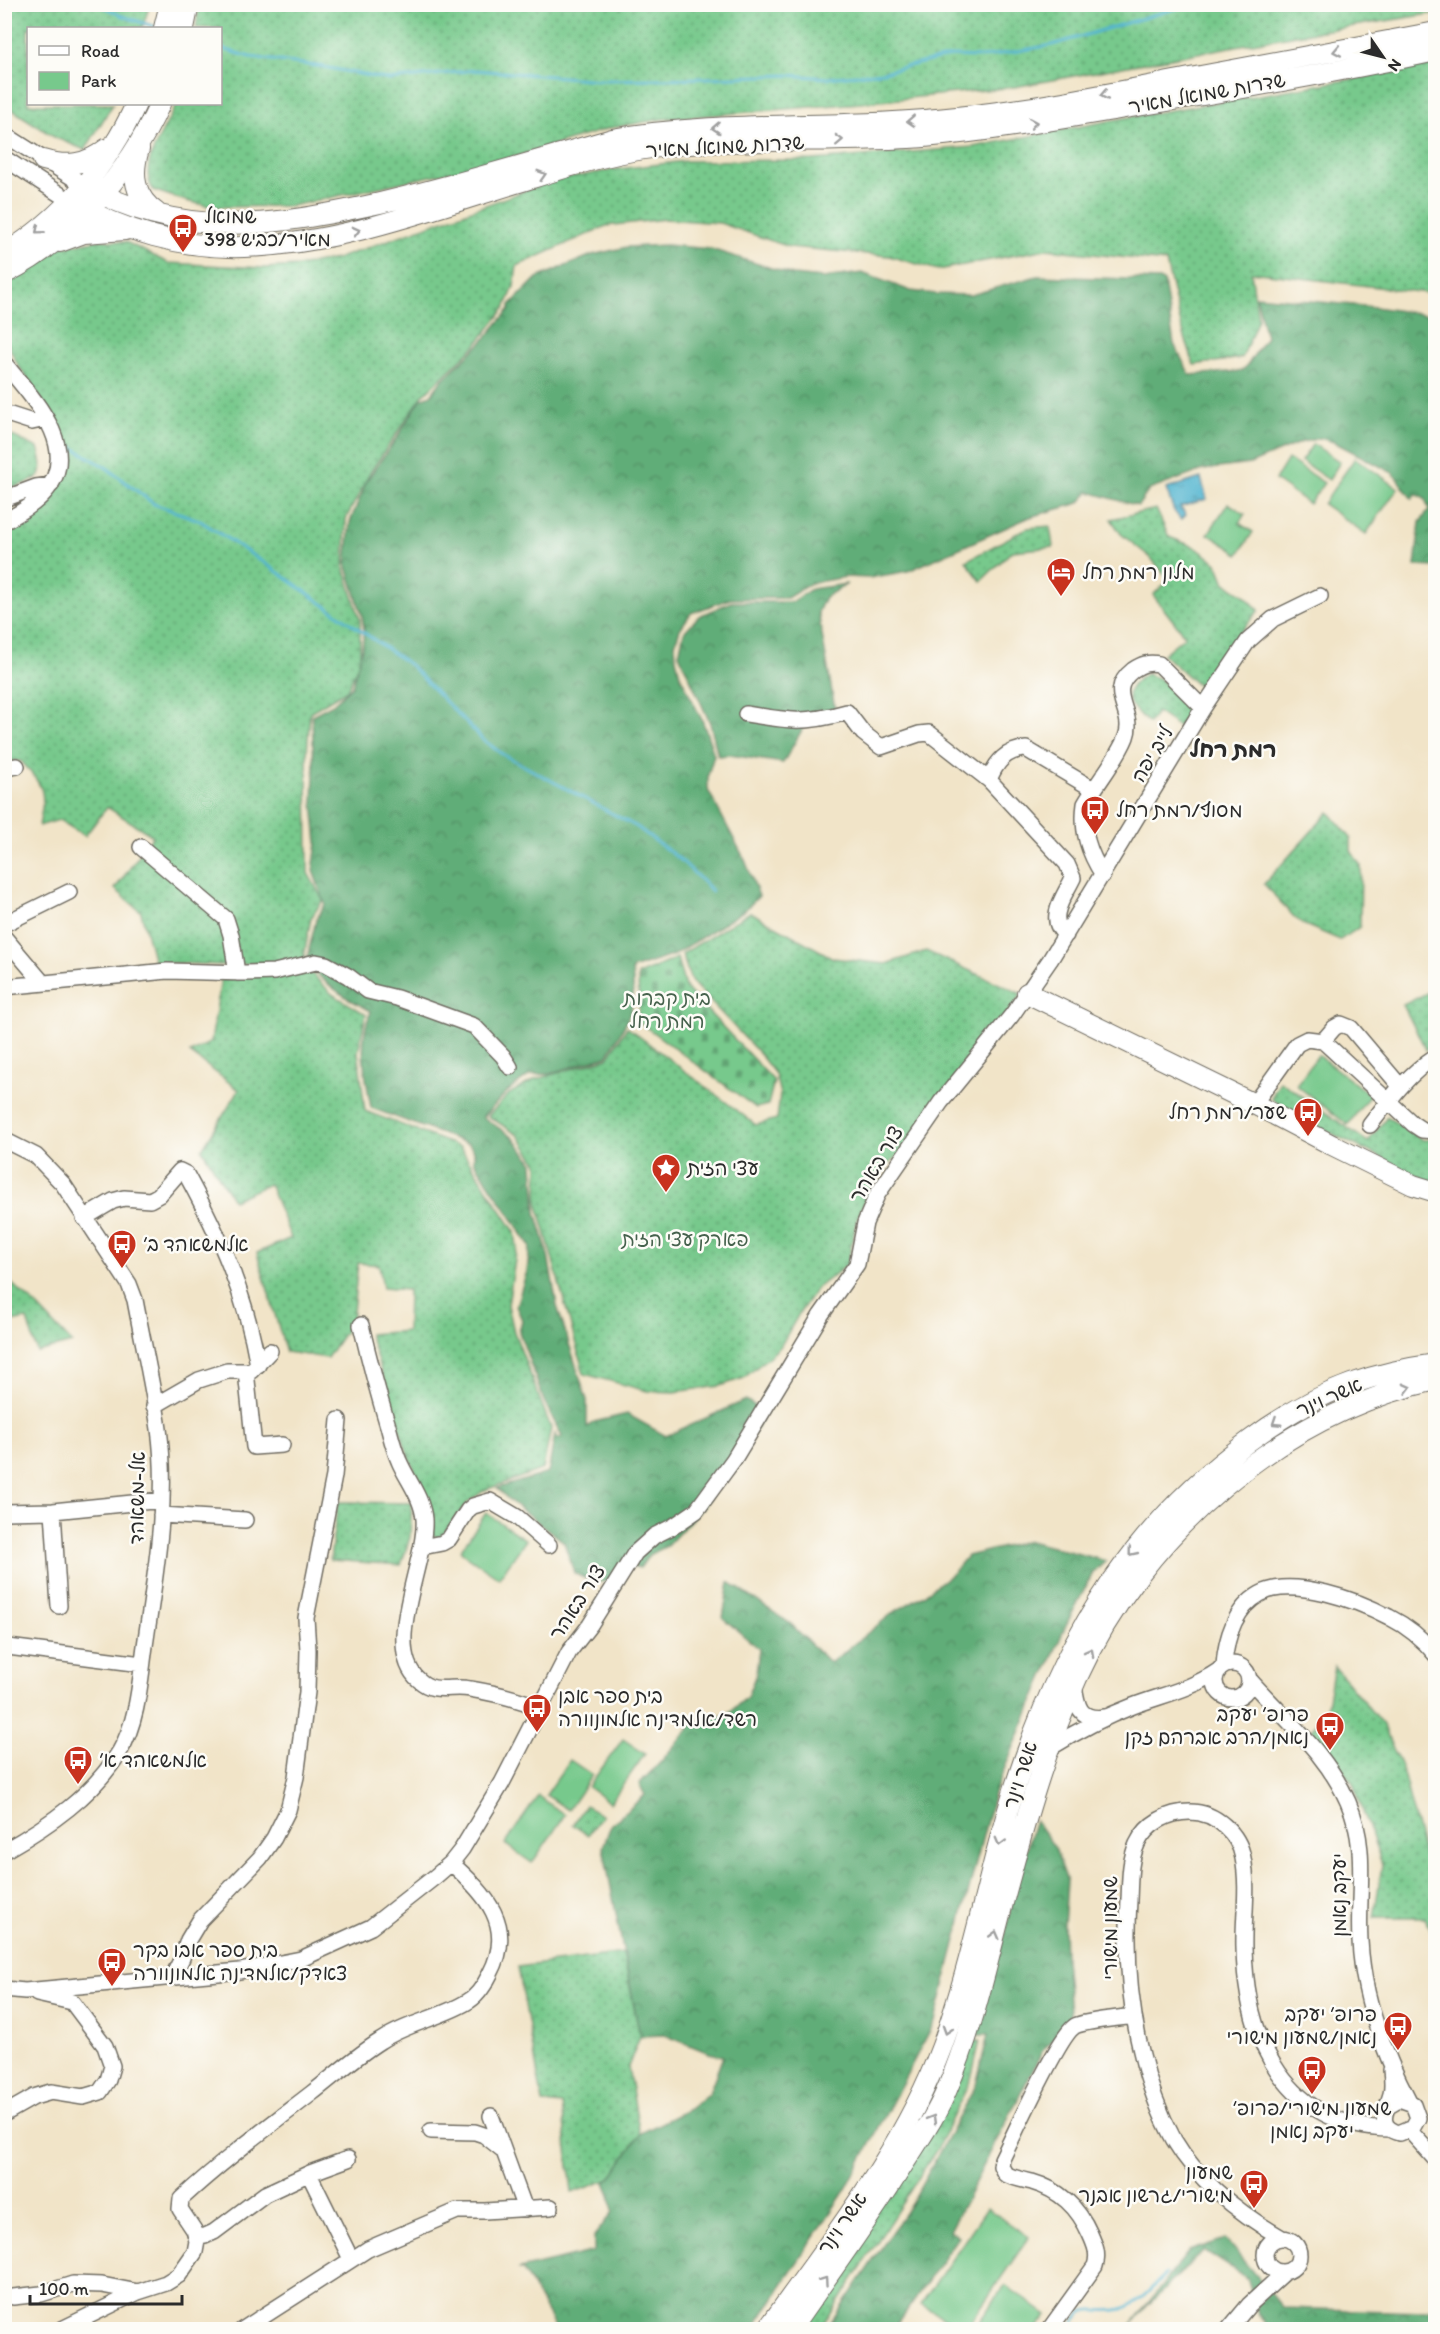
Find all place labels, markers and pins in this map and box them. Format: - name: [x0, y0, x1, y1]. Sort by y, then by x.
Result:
- place label: שמואל מאיר/כביש 398: [204, 204, 331, 251]
- bus stop icon: שמואל מאיר/כביש 398: [167, 212, 199, 254]
- hotel icon: מלון רמת רחל: [1045, 556, 1077, 598]
- place label: מלון רמת רחל: [1082, 560, 1195, 584]
- bus stop icon: מסוף/רמת רחל: [1079, 794, 1111, 836]
- place label: מסוף/רמת רחל: [1116, 798, 1243, 822]
- bus stop icon: שער/רמת רחל: [1292, 1096, 1324, 1138]
- place label: שער/רמת רחל: [1169, 1100, 1287, 1124]
- place icon: עצי הזית: [650, 1152, 682, 1194]
- place label: עצי הזית: [686, 1156, 759, 1180]
- bus stop icon: אלמשאהד ב׳: [106, 1228, 138, 1270]
- place label: אלמשאהד ב׳: [143, 1232, 249, 1256]
- place label: בית ספר אבן רשד/אלמדינה אלמונוורה: [558, 1684, 757, 1731]
- bus stop icon: בית ספר אבן רשד/אלמדינה אלמונוורה: [521, 1692, 553, 1734]
- place label: פרופ׳ יעקב נאמן/הרב אברהם זקן: [1124, 1702, 1309, 1750]
- bus stop icon: פרופ׳ יעקב נאמן/הרב אברהם זקן: [1314, 1710, 1346, 1752]
- bus stop icon: אלמשאהד א׳: [62, 1744, 94, 1786]
- place label: אלמשאהד א׳: [99, 1748, 207, 1772]
- place label: בית ספר אבו בקר צאדק/אלמדינה אלמונוורה: [133, 1938, 347, 1985]
- bus stop icon: בית ספר אבו בקר צאדק/אלמדינה אלמונוורה: [96, 1946, 128, 1988]
- place label: פרופ׳ יעקב נאמן/שמעון מישורי: [1226, 2002, 1377, 2050]
- bus stop icon: פרופ׳ יעקב נאמן/שמעון מישורי: [1382, 2010, 1414, 2052]
- bus stop icon: שמעון מישורי/פרופ׳ יעקב נאמן: [1296, 2054, 1328, 2096]
- place label: שמעון מישורי/פרופ׳ יעקב נאמן: [1232, 2096, 1392, 2144]
- place label: שמעון מישורי/גרשון אבנר: [1079, 2160, 1233, 2207]
- bus stop icon: שמעון מישורי/גרשון אבנר: [1238, 2168, 1270, 2210]

